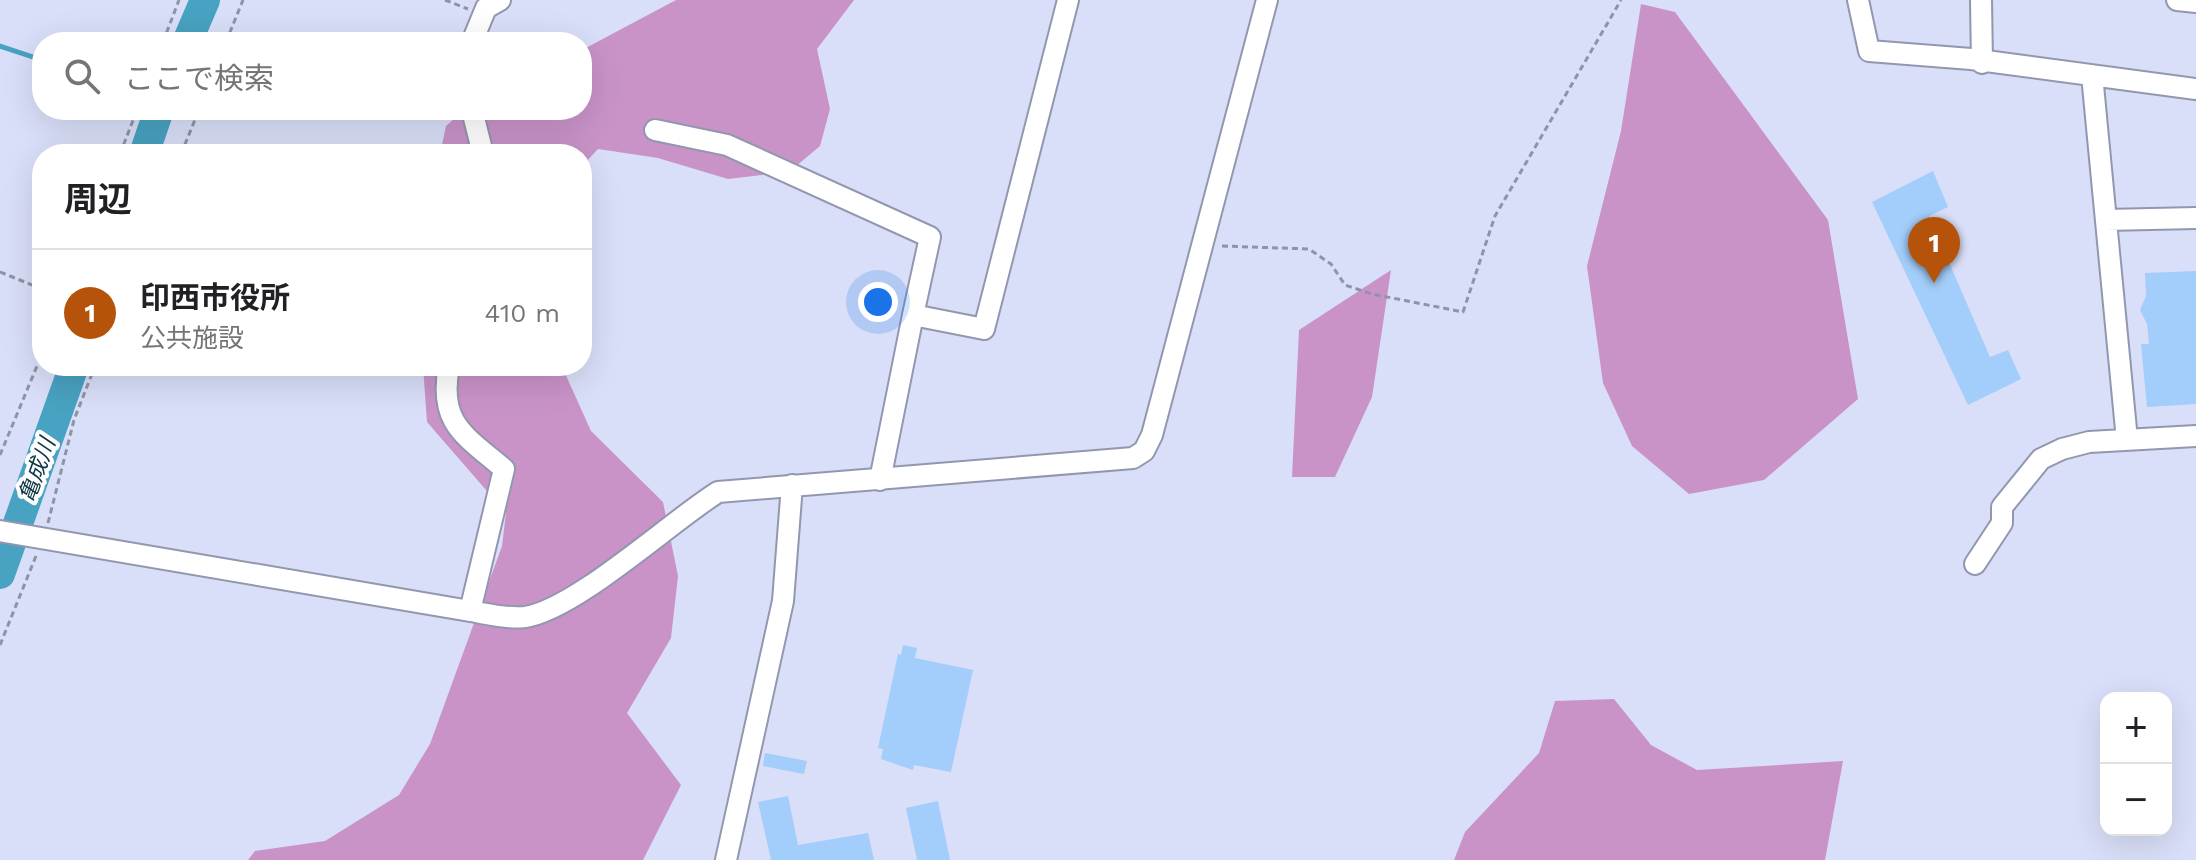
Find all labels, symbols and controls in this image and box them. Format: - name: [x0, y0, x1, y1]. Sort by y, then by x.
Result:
- search box: [32, 32, 592, 120]
- icon: search: [60, 54, 104, 98]
- text: ここで検索: [124, 61, 274, 96]
- text: 周辺: [64, 179, 132, 219]
- pin: 1: [1908, 217, 1960, 283]
- text: 印西市役所: [140, 280, 290, 315]
- your location: [858, 282, 898, 322]
- text: 1: [84, 298, 96, 328]
- text: 410 m: [485, 298, 560, 328]
- text: 公共施設: [140, 323, 244, 353]
- water label: 亀成川: [14, 433, 61, 505]
- map controls: [2100, 692, 2172, 836]
- button: +: [2100, 692, 2172, 764]
- button: −: [2100, 764, 2172, 836]

